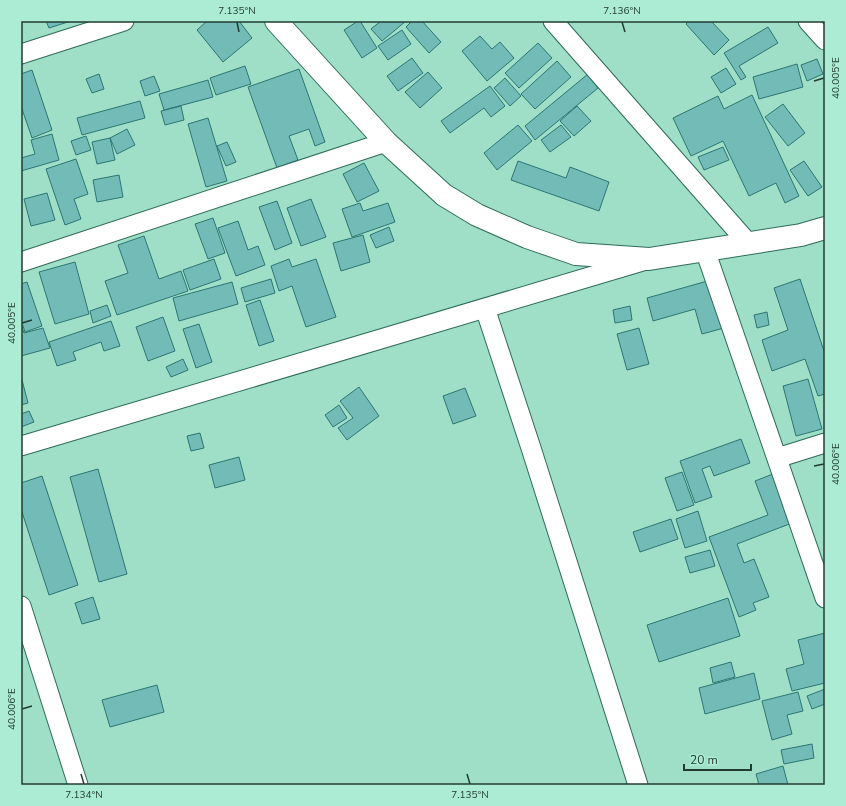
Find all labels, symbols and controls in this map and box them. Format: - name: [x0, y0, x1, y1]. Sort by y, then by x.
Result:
- text: 7.135°N: [218, 4, 256, 18]
- text: 7.136°N: [603, 4, 641, 18]
- text: 40.005°E: [829, 57, 843, 99]
- text: 40.005°E: [5, 302, 19, 344]
- text: 40.006°E: [829, 443, 843, 485]
- text: 40.006°E: [5, 688, 19, 730]
- scale bar: [684, 746, 751, 772]
- text: 20 m: [690, 752, 718, 768]
- text: 7.134°N: [65, 788, 103, 802]
- text: 7.135°N: [451, 788, 489, 802]

